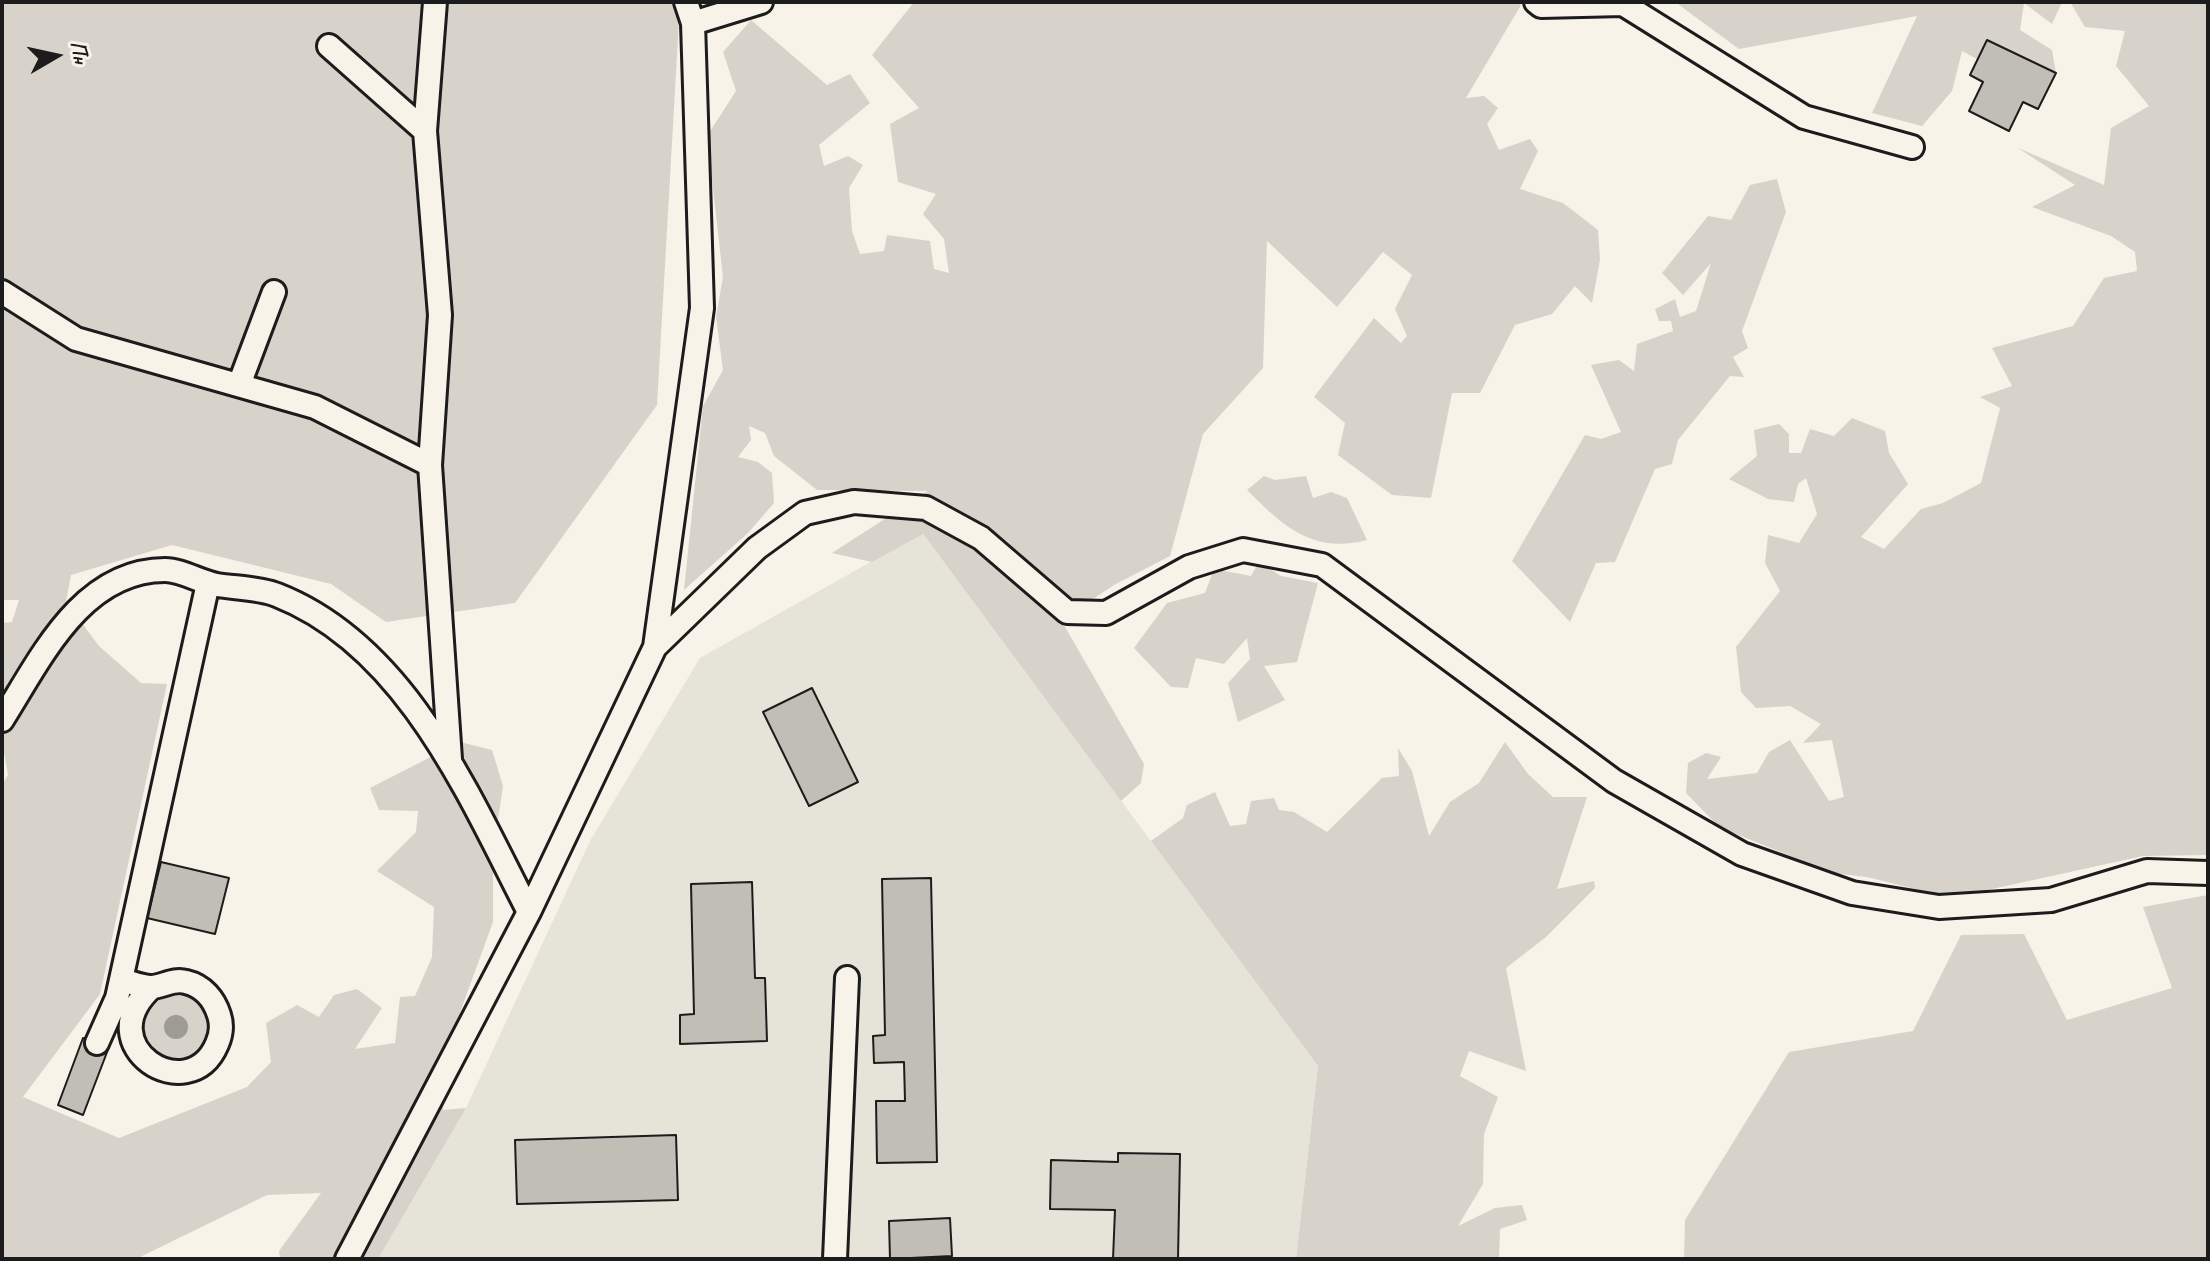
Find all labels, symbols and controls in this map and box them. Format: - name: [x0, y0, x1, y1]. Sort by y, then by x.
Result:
- north arrow: [16, 16, 96, 96]
- text: Пн: [64, 39, 95, 66]

